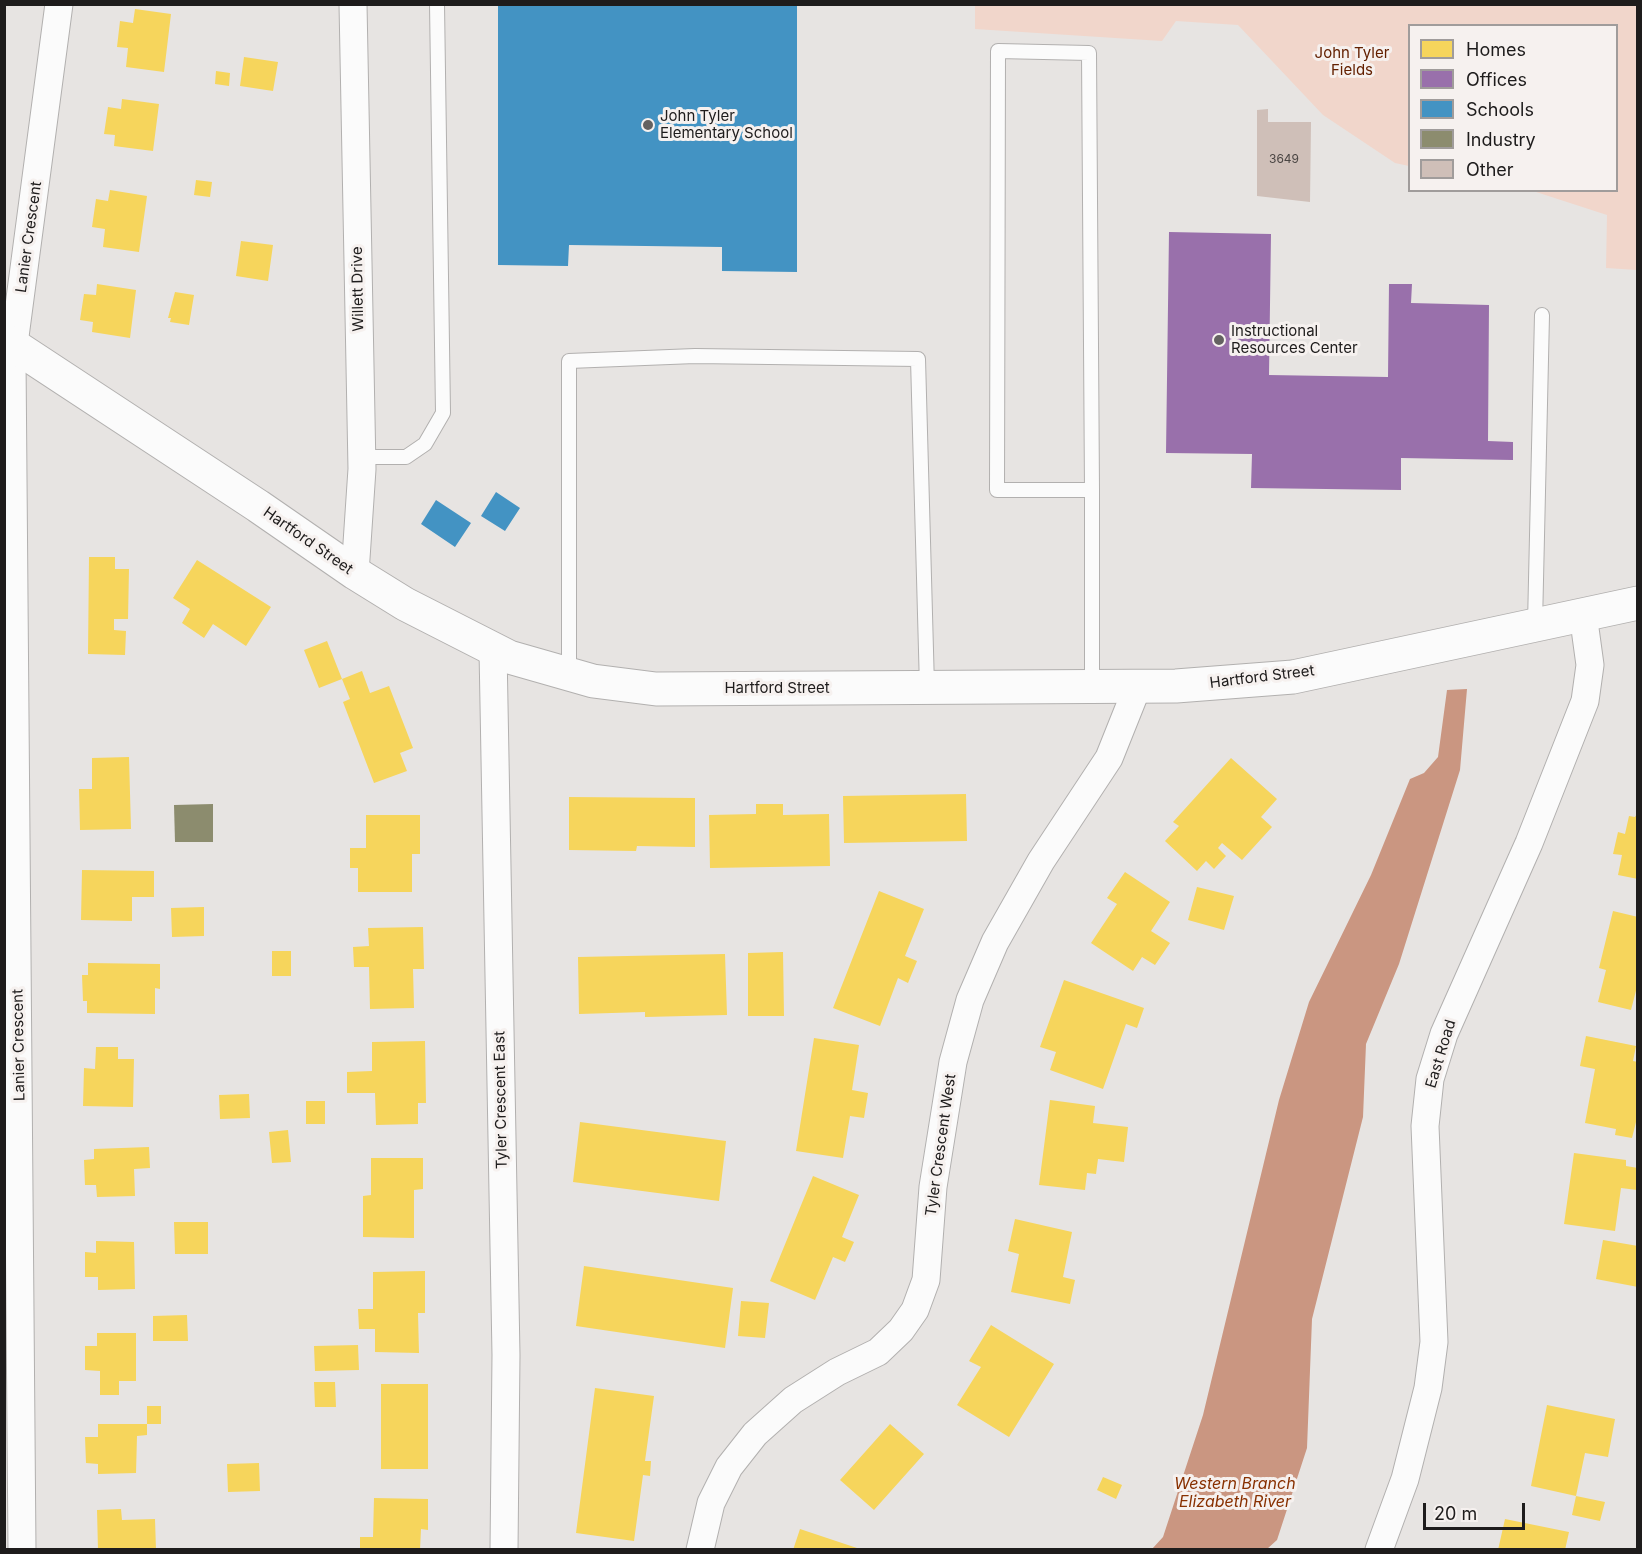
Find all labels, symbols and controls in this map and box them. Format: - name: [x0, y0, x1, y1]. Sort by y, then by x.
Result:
- legend: [1408, 24, 1618, 192]
- text: Homes: [1466, 39, 1526, 60]
- park label: John Tyler Fields: [1315, 44, 1389, 79]
- text: Offices: [1466, 69, 1527, 90]
- text: Schools: [1466, 99, 1534, 120]
- place label: John Tyler Elementary School: [660, 107, 793, 142]
- marker: John Tyler Elementary School: [641, 118, 655, 132]
- text: Industry: [1466, 129, 1536, 150]
- house number: 3649: [1269, 152, 1299, 166]
- text: Other: [1466, 159, 1514, 180]
- street label: Lanier Crescent: [12, 180, 46, 294]
- street label: Willett Drive: [348, 246, 368, 332]
- place label: Instructional Resources Center: [1231, 322, 1358, 357]
- marker: Instructional Resources Center: [1212, 333, 1226, 347]
- street label: Hartford Street: [260, 503, 356, 579]
- street label: Hartford Street: [1209, 662, 1315, 692]
- street label: Hartford Street: [724, 679, 830, 697]
- street label: Lanier Crescent: [9, 989, 29, 1101]
- street label: East Road: [1422, 1018, 1460, 1090]
- street label: Tyler Crescent East: [491, 1031, 511, 1169]
- street label: Tyler Crescent West: [922, 1073, 960, 1217]
- water label: Western Branch Elizabeth River: [1174, 1474, 1296, 1512]
- scale bar: [1426, 1491, 1528, 1529]
- text: 20 m: [1434, 1503, 1477, 1524]

